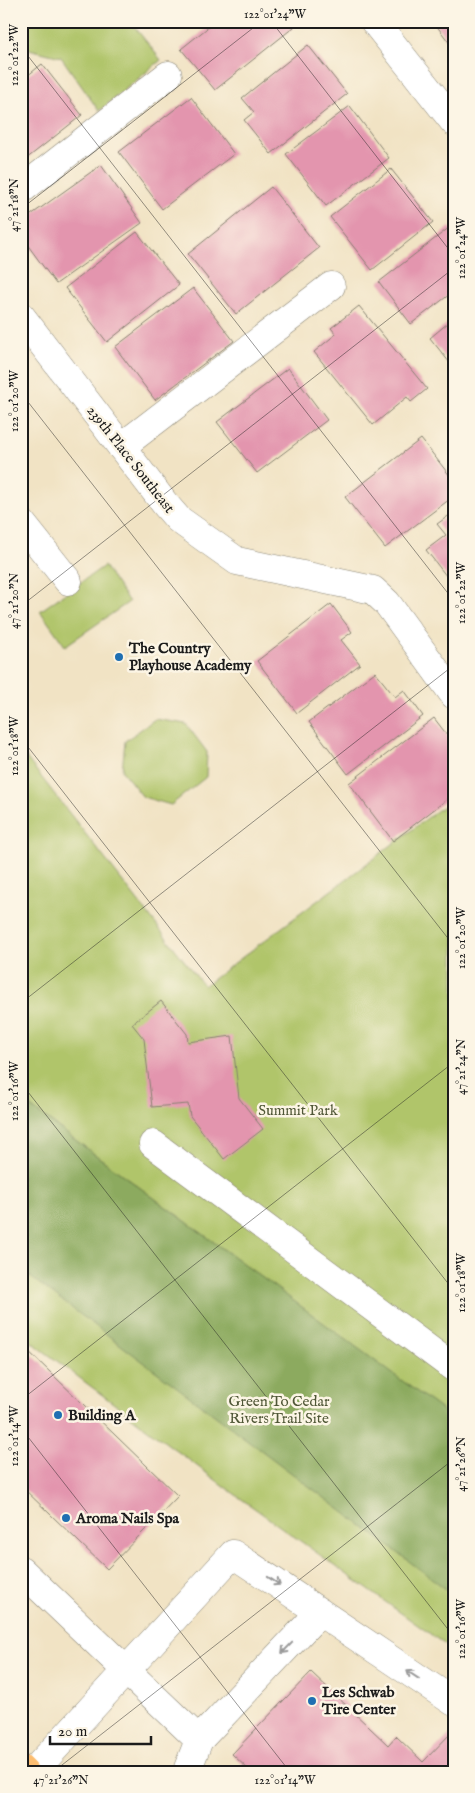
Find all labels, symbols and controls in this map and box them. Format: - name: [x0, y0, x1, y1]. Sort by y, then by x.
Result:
- text: 122°01'24"W: [244, 7, 307, 22]
- text: 122°01'22"W: [7, 24, 22, 86]
- text: 47°21'18"N: [7, 177, 22, 232]
- text: 122°01'24"W: [454, 216, 469, 279]
- text: 122°01'20"W: [7, 369, 22, 432]
- street label: 239th Place Southeast: [83, 402, 179, 517]
- text: 122°01'22"W: [454, 562, 469, 624]
- text: 47°21'20"N: [7, 572, 22, 629]
- place label: The Country Playhouse Academy: [128, 639, 252, 675]
- marker: The Country Playhouse Academy: [113, 651, 125, 663]
- text: 122°01'18"W: [7, 716, 22, 776]
- text: 122°01'20"W: [454, 906, 469, 969]
- text: 47°21'24"N: [454, 1038, 469, 1095]
- text: 122°01'16"W: [7, 1060, 22, 1121]
- park label: Summit Park: [258, 1101, 339, 1120]
- text: 122°01'18"W: [454, 1253, 469, 1313]
- park label: Green To Cedar Rivers Trail Site: [228, 1392, 330, 1428]
- text: 122°01'14"W: [7, 1405, 22, 1466]
- place label: Building A: [68, 1406, 136, 1425]
- marker: Building A: [52, 1409, 64, 1421]
- text: 47°21'26"N: [454, 1436, 469, 1492]
- place label: Aroma Nails Spa: [75, 1509, 180, 1528]
- marker: Aroma Nails Spa: [60, 1512, 72, 1524]
- one-way arrow: [266, 1576, 280, 1586]
- text: 122°01'16"W: [454, 1598, 469, 1659]
- one-way arrow: [281, 1641, 293, 1654]
- one-way arrow: [407, 1670, 421, 1680]
- place label: Les Schwab Tire Center: [321, 1683, 396, 1719]
- marker: Les Schwab Tire Center: [306, 1695, 318, 1707]
- scale bar: [50, 1713, 151, 1745]
- text: 20 m: [58, 1722, 88, 1741]
- text: 47°21'26"N: [33, 1773, 89, 1788]
- text: 122°01'14"W: [255, 1773, 316, 1788]

